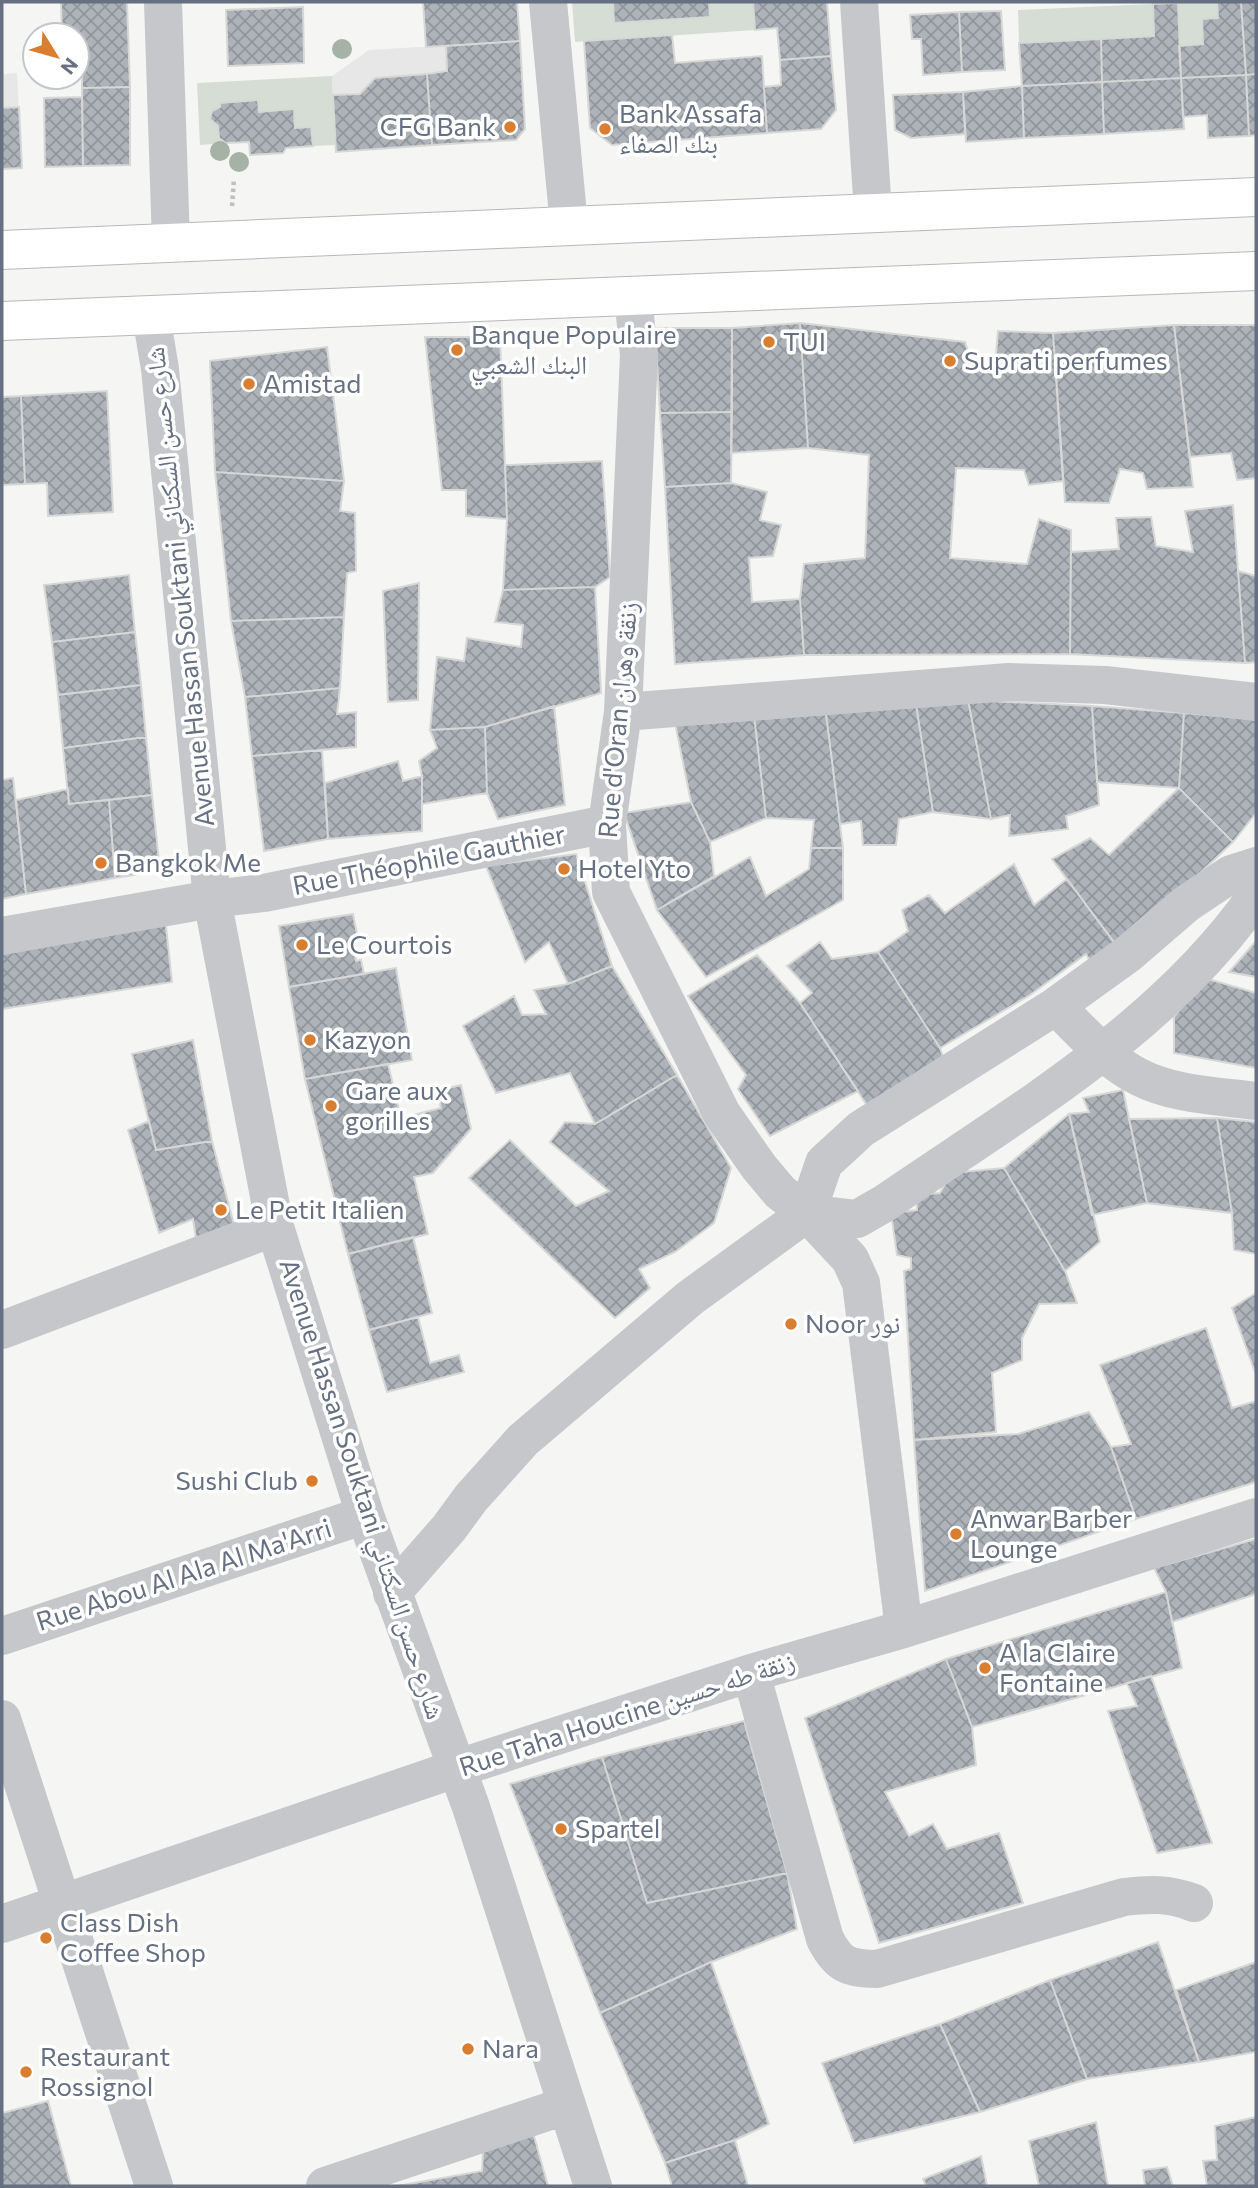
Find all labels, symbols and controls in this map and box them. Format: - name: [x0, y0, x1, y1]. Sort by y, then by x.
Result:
- north arrow: [21, 21, 91, 91]
- text: N: [56, 54, 83, 79]
- place label: Bank Assafa بنك الصفاء: [619, 97, 762, 159]
- place label: CFG Bank: [380, 110, 496, 141]
- marker: CFG Bank: [502, 119, 518, 135]
- marker: Bank Assafa بنك الصفاء: [597, 121, 613, 137]
- place label: Banque Populaire البنك الشعبي: [471, 318, 677, 386]
- place label: TUI: [783, 325, 826, 356]
- marker: TUI: [761, 334, 777, 350]
- marker: Banque Populaire البنك الشعبي: [449, 342, 465, 358]
- place label: Suprati perfumes: [964, 344, 1168, 375]
- street label: Avenue Hassan Souktani شارع حسن السكتاني: [138, 345, 226, 829]
- marker: Suprati perfumes: [942, 353, 958, 369]
- place label: Amistad: [263, 367, 361, 398]
- marker: Amistad: [241, 376, 257, 392]
- street label: Rue d'Oran زنقة وهران: [591, 601, 644, 839]
- street label: Rue Théophile Gauthier: [290, 817, 568, 900]
- place label: Bangkok Me: [115, 846, 261, 877]
- place label: Hotel Yto: [578, 852, 691, 883]
- marker: Bangkok Me: [93, 855, 109, 871]
- marker: Hotel Yto: [556, 861, 572, 877]
- place label: Le Courtois: [316, 928, 452, 959]
- marker: Le Courtois: [294, 937, 310, 953]
- place label: Kazyon: [324, 1023, 411, 1054]
- marker: Kazyon: [302, 1032, 318, 1048]
- place label: Gare aux gorilles: [345, 1074, 448, 1135]
- marker: Gare aux gorilles: [323, 1098, 339, 1114]
- place label: Le Petit Italien: [235, 1193, 404, 1224]
- marker: Le Petit Italien: [213, 1202, 229, 1218]
- street label: Avenue Hassan Souktani شارع حسن السكتاني: [268, 1254, 453, 1725]
- place label: Noor نور: [805, 1307, 900, 1339]
- marker: Noor نور: [783, 1316, 799, 1332]
- place label: Sushi Club: [176, 1464, 298, 1495]
- marker: Sushi Club: [304, 1473, 320, 1489]
- place label: Anwar Barber Lounge: [970, 1502, 1132, 1563]
- street label: Rue Abou Al Ala Al Ma'Arri: [32, 1511, 335, 1636]
- marker: Anwar Barber Lounge: [948, 1526, 964, 1542]
- place label: A la Claire Fontaine: [999, 1636, 1115, 1697]
- street label: Rue Taha Houcine زنقة طه حسين: [455, 1644, 799, 1783]
- marker: A la Claire Fontaine: [977, 1660, 993, 1676]
- place label: Spartel: [575, 1812, 660, 1843]
- marker: Spartel: [553, 1821, 569, 1837]
- place label: Class Dish Coffee Shop: [60, 1906, 206, 1967]
- marker: Class Dish Coffee Shop: [38, 1930, 54, 1946]
- place label: Nara: [482, 2032, 539, 2063]
- place label: Restaurant Rossignol: [40, 2040, 170, 2101]
- marker: Nara: [460, 2041, 476, 2057]
- marker: Restaurant Rossignol: [18, 2064, 34, 2080]

